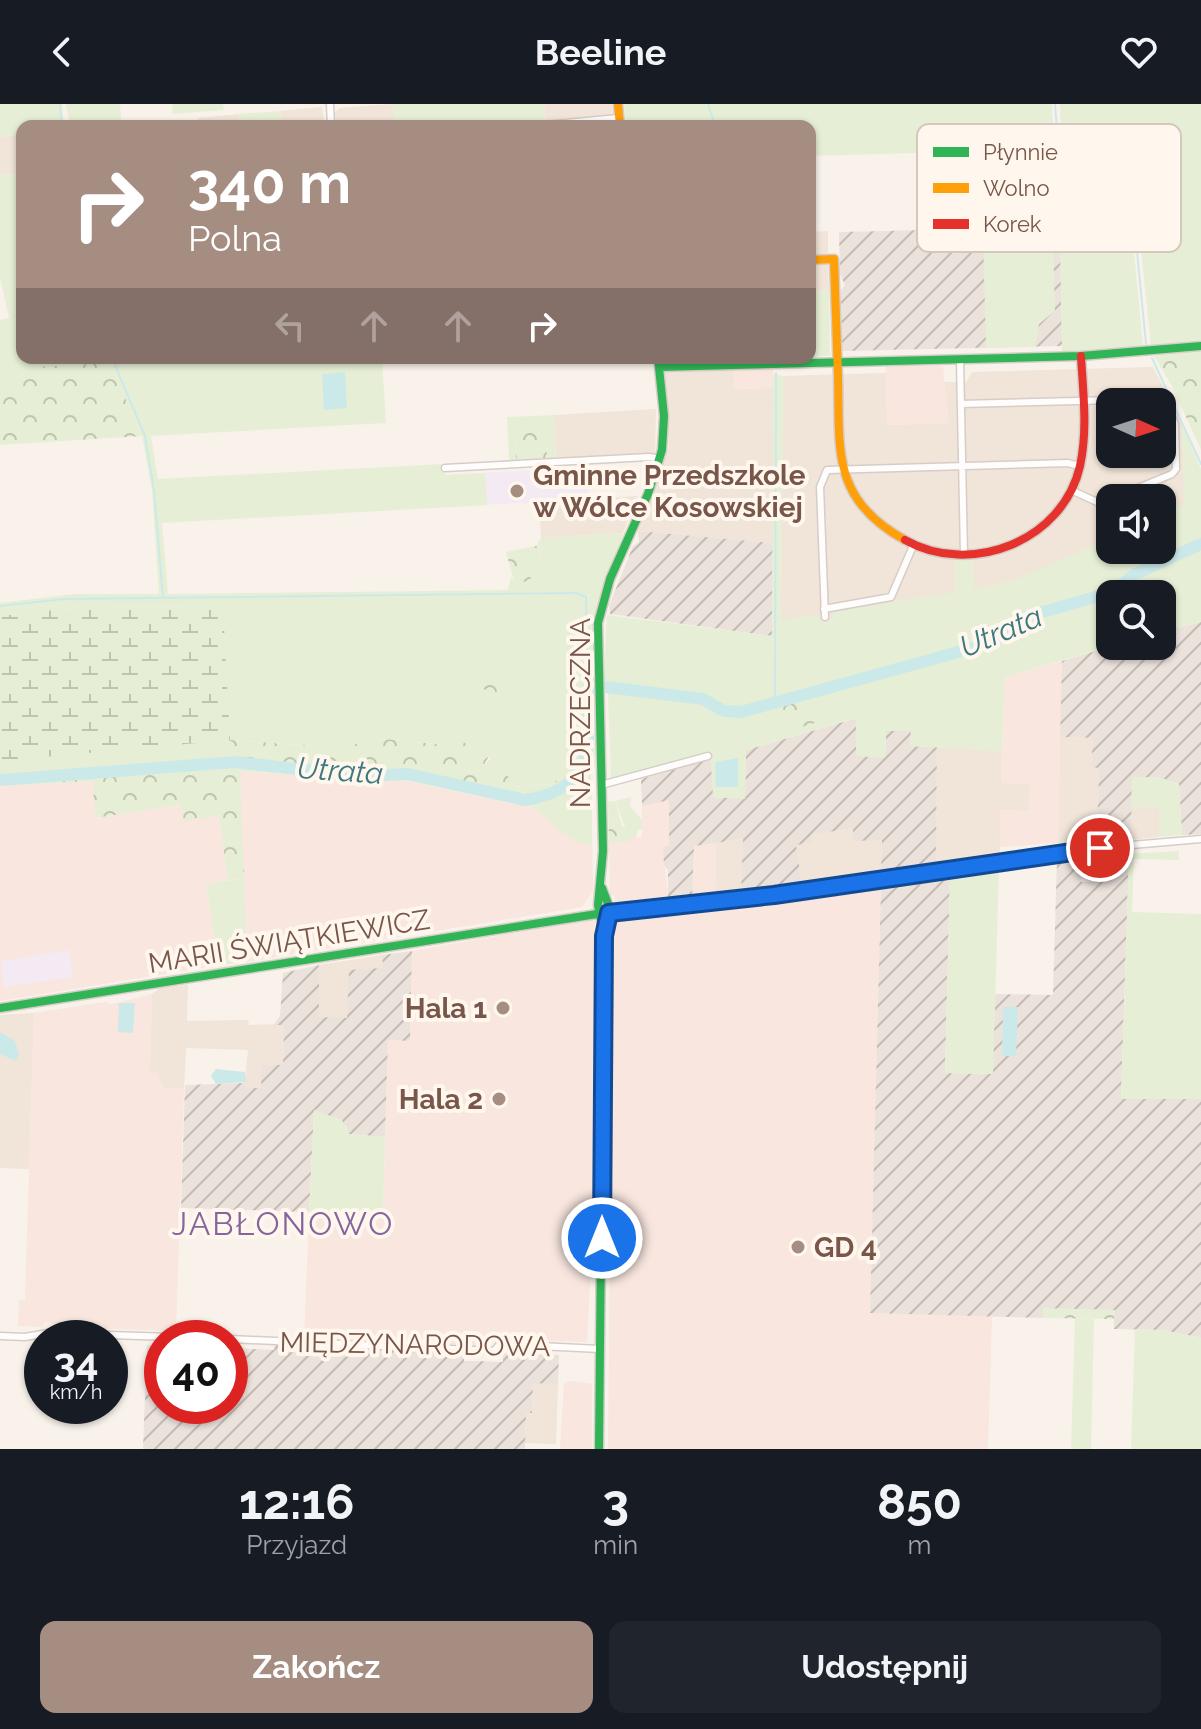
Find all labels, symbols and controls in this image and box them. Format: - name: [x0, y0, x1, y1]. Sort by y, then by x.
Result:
- icon: back: [40, 30, 84, 74]
- icon: heart: [1117, 30, 1161, 74]
- text: Beeline: [535, 31, 666, 73]
- legend: [917, 124, 1181, 252]
- text: Płynnie: [983, 139, 1058, 165]
- text: 340 m: [188, 150, 351, 216]
- icon: right: [56, 152, 160, 256]
- text: Wolno: [983, 175, 1050, 201]
- text: Korek: [983, 211, 1042, 237]
- text: Polna: [188, 217, 282, 259]
- icon: left: [268, 304, 312, 348]
- icon: ahead: [352, 304, 396, 348]
- icon: ahead: [436, 304, 480, 348]
- icon: right: [520, 304, 564, 348]
- north arrow: [1096, 388, 1176, 468]
- map controls: [1096, 388, 1176, 660]
- place label: Gminne Przedszkole w Wólce Kosowskiej: [533, 459, 806, 524]
- marker: Gminne Przedszkole w Wólce Kosowskiej: [508, 482, 526, 500]
- button: sound: [1096, 484, 1176, 564]
- button: search: [1096, 580, 1176, 660]
- water label: Utrata: [954, 599, 1047, 665]
- street label: NADRZECZNA: [564, 618, 597, 808]
- water label: Utrata: [296, 750, 384, 791]
- pin: [1066, 814, 1134, 882]
- icon: arrive: [1078, 826, 1122, 870]
- street label: MARII ŚWIĄTKIEWICZ: [146, 902, 432, 980]
- place label: Hala 1: [405, 992, 487, 1025]
- marker: Hala 1: [494, 999, 512, 1017]
- place label: Hala 2: [399, 1083, 483, 1116]
- marker: Hala 2: [490, 1090, 508, 1108]
- position arrow: [560, 1196, 644, 1280]
- district label: JABŁONOWO: [172, 1205, 394, 1242]
- place label: GD 4: [814, 1231, 877, 1264]
- marker: GD 4: [789, 1238, 807, 1256]
- speed limit sign: 40: [144, 1320, 248, 1424]
- street label: MIĘDZYNARODOWA: [279, 1326, 551, 1363]
- text: 34: [53, 1338, 99, 1385]
- text: km/h: [50, 1380, 102, 1404]
- text: 12:16: [239, 1474, 354, 1530]
- text: 3: [602, 1474, 629, 1530]
- text: 850: [877, 1474, 962, 1530]
- text: Przyjazd: [246, 1530, 347, 1560]
- text: min: [593, 1530, 638, 1560]
- text: m: [908, 1530, 931, 1560]
- button: Zakończ: [40, 1621, 593, 1713]
- button: Udostępnij: [609, 1621, 1161, 1713]

